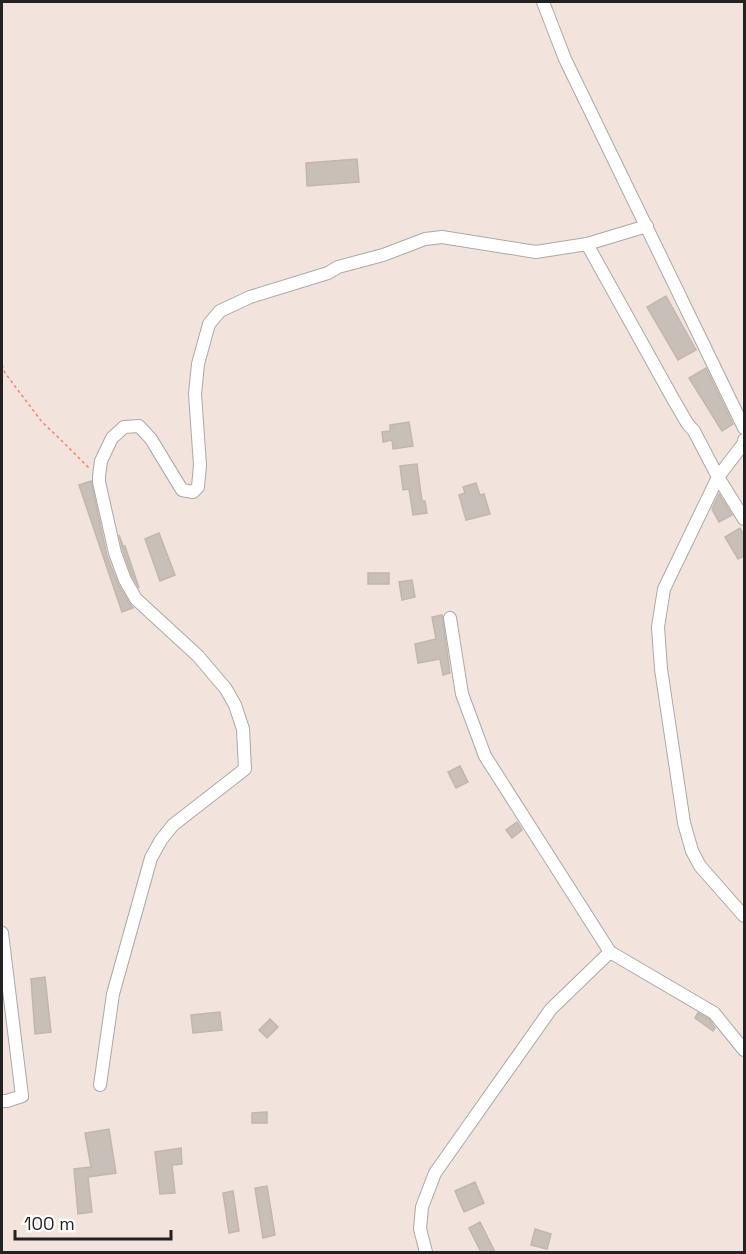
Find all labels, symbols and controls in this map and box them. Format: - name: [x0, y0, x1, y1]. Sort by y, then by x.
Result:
- scale bar: [15, 1203, 171, 1241]
- text: 100 m: [24, 1212, 75, 1235]

